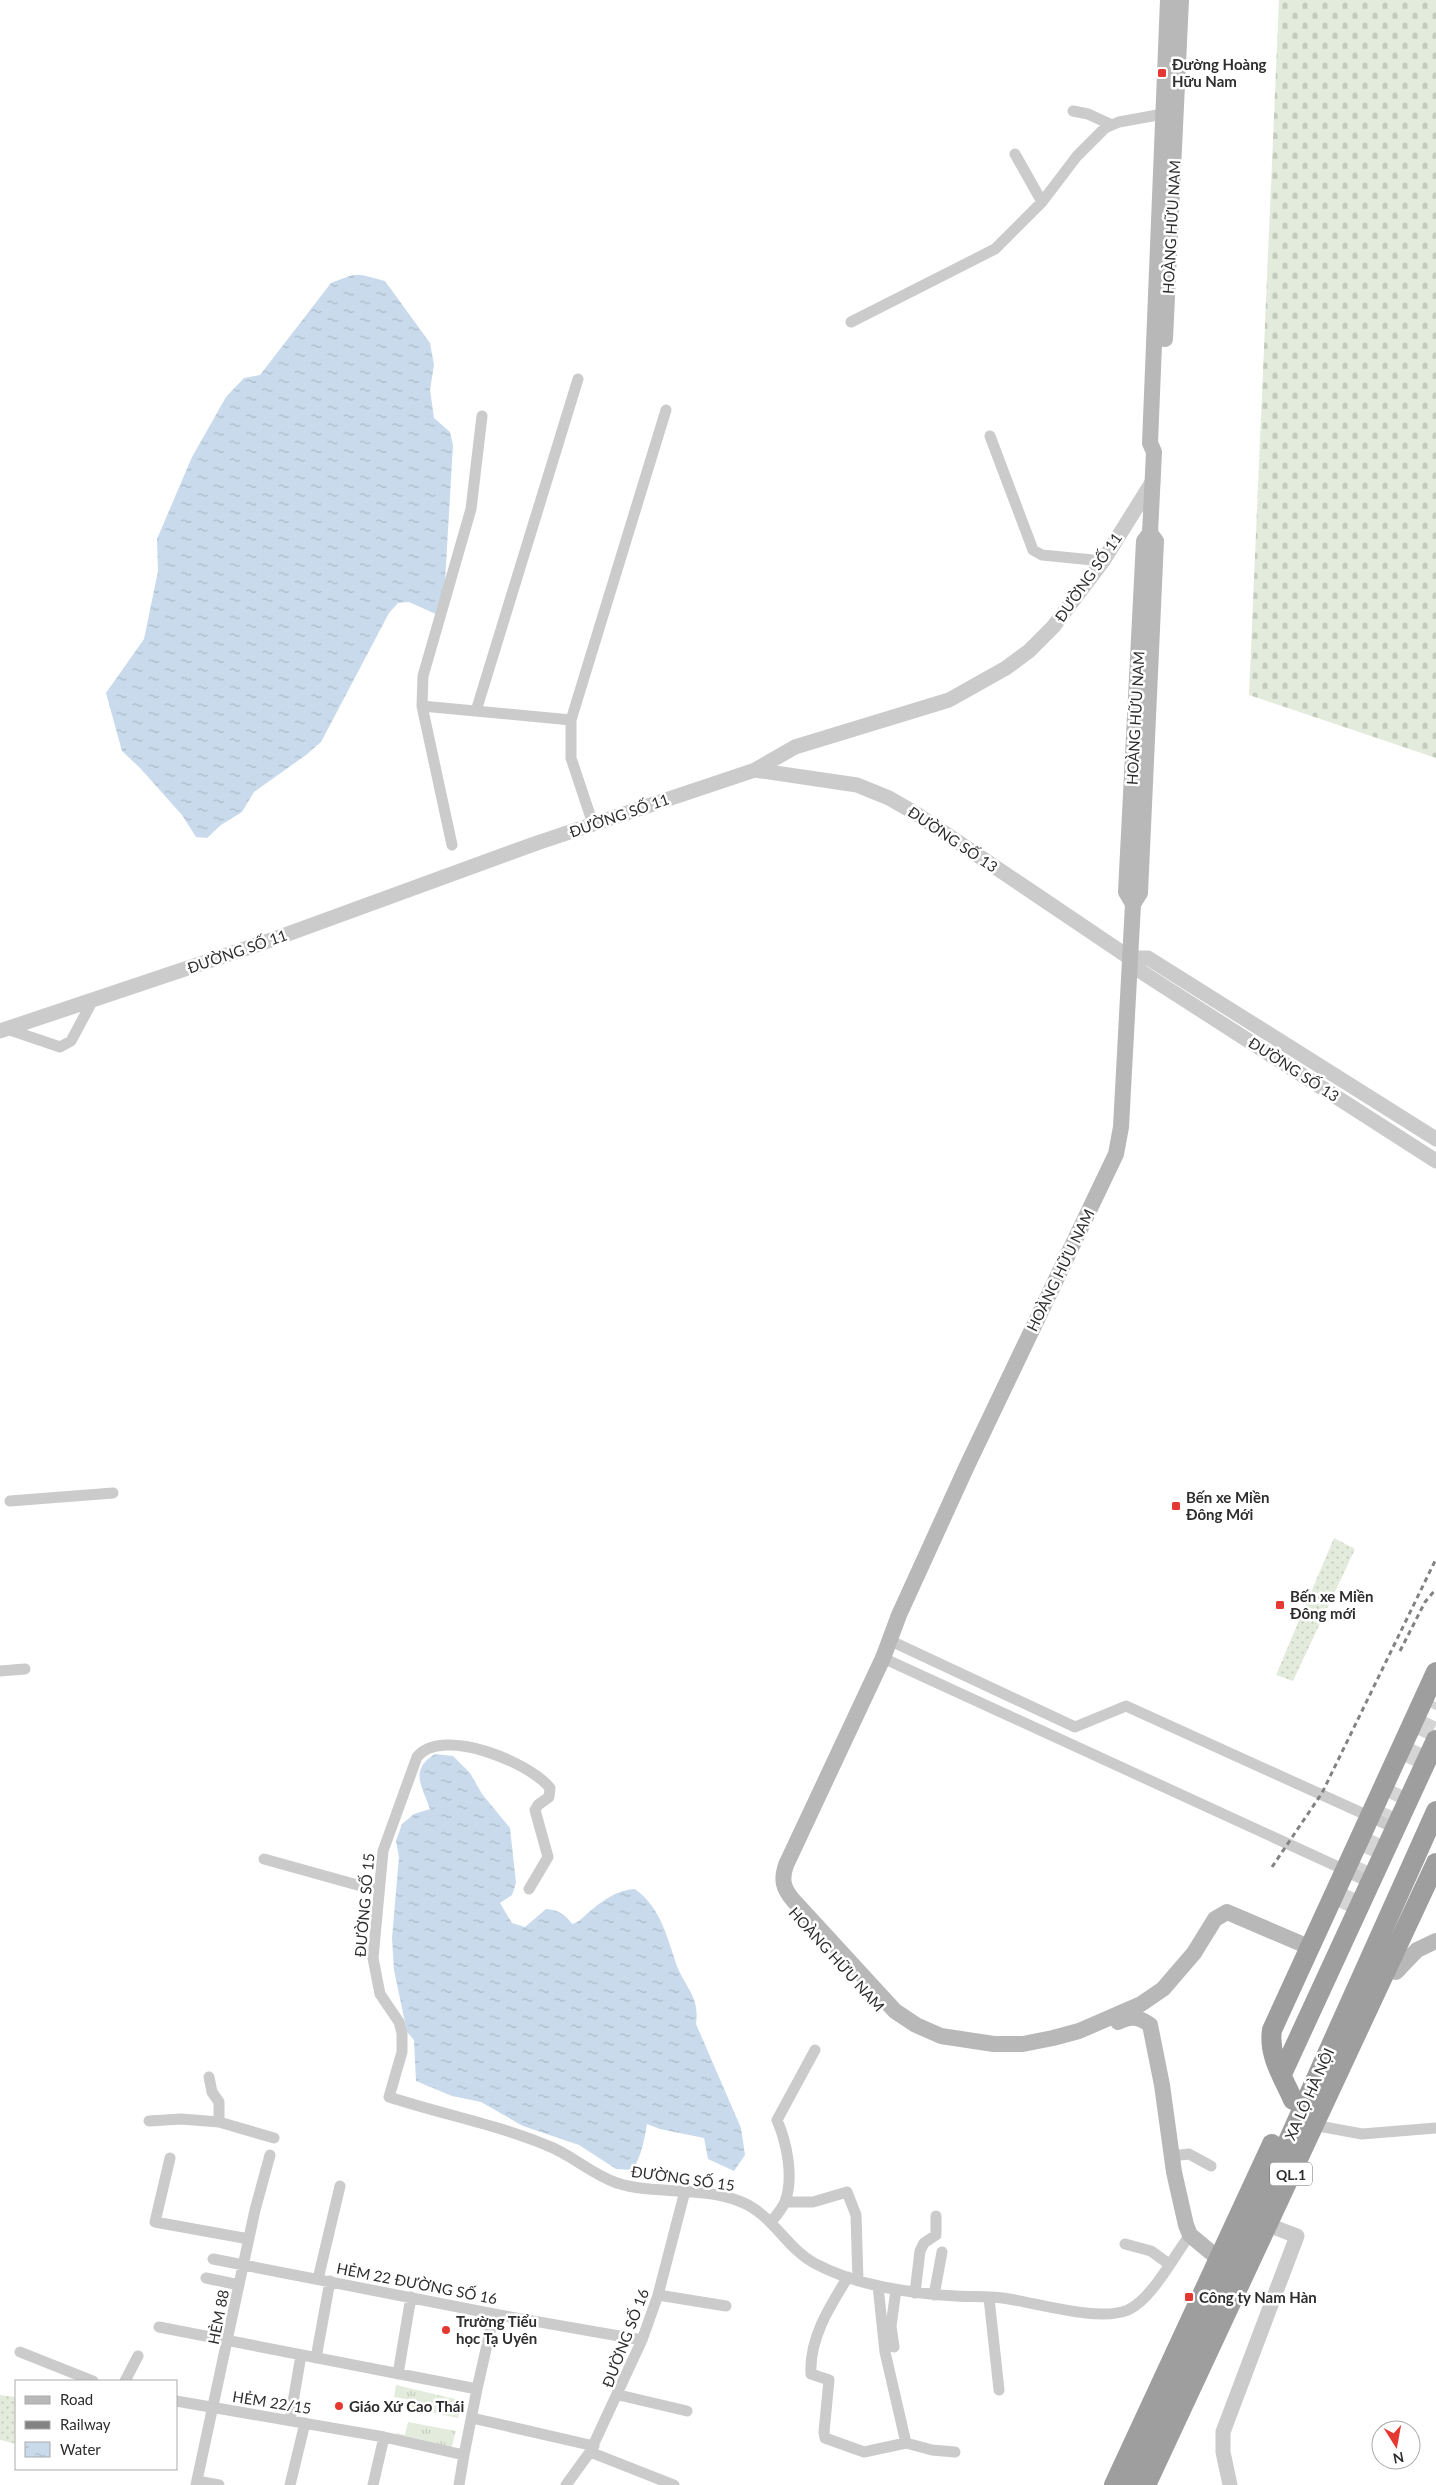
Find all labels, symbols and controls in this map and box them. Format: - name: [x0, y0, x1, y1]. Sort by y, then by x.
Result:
- place label: Đường Hoàng Hữu Nam: [1172, 55, 1267, 90]
- marker: Đường Hoàng Hữu Nam: [1156, 67, 1168, 79]
- street label: HOÀNG HỮU NAM: [1159, 160, 1183, 294]
- street label: ĐƯỜNG SỐ 11: [1050, 529, 1125, 625]
- street label: HOÀNG HỮU NAM: [1123, 651, 1147, 785]
- street label: ĐƯỜNG SỐ 11: [566, 789, 671, 840]
- street label: ĐƯỜNG SỐ 13: [905, 802, 1002, 876]
- street label: ĐƯỜNG SỐ 11: [184, 925, 289, 976]
- street label: ĐƯỜNG SỐ 13: [1245, 1032, 1343, 1105]
- street label: HOÀNG HỮU NAM: [1023, 1206, 1097, 1334]
- place label: Bến xe Miền Đông Mới: [1186, 1488, 1269, 1523]
- marker: Bến xe Miền Đông Mới: [1170, 1500, 1182, 1512]
- place label: Bến xe Miền Đông mới: [1290, 1587, 1373, 1622]
- marker: Bến xe Miền Đông mới: [1274, 1599, 1286, 1611]
- street label: ĐƯỜNG SỐ 15: [349, 1852, 378, 1958]
- street label: HOÀNG HỮU NAM: [785, 1903, 889, 2015]
- street label: XA LỘ HÀ NỘI: [1281, 2045, 1337, 2143]
- street label: ĐƯỜNG SỐ 15: [630, 2161, 736, 2194]
- road number: QL.1: [1270, 2162, 1312, 2186]
- street label: HẺM 22 ĐƯỜNG SỐ 16: [335, 2258, 499, 2307]
- street label: ĐƯỜNG SỐ 16: [597, 2285, 652, 2390]
- street label: HẺM 88: [204, 2288, 232, 2346]
- place label: Công ty Nam Hàn: [1199, 2288, 1317, 2306]
- marker: Công ty Nam Hàn: [1183, 2291, 1195, 2303]
- place label: Trường Tiểu học Tạ Uyên: [456, 2312, 537, 2347]
- marker: Trường Tiểu học Tạ Uyên: [440, 2324, 452, 2336]
- legend: [15, 2380, 178, 2470]
- street label: HẺM 22/15: [231, 2387, 313, 2417]
- text: Road: [60, 2390, 93, 2408]
- place label: Giáo Xứ Cao Thái: [349, 2397, 464, 2415]
- marker: Giáo Xứ Cao Thái: [333, 2400, 345, 2412]
- text: Railway: [60, 2415, 111, 2433]
- north arrow: [1371, 2420, 1421, 2470]
- text: Water: [60, 2440, 101, 2458]
- text: N: [1392, 2449, 1405, 2468]

